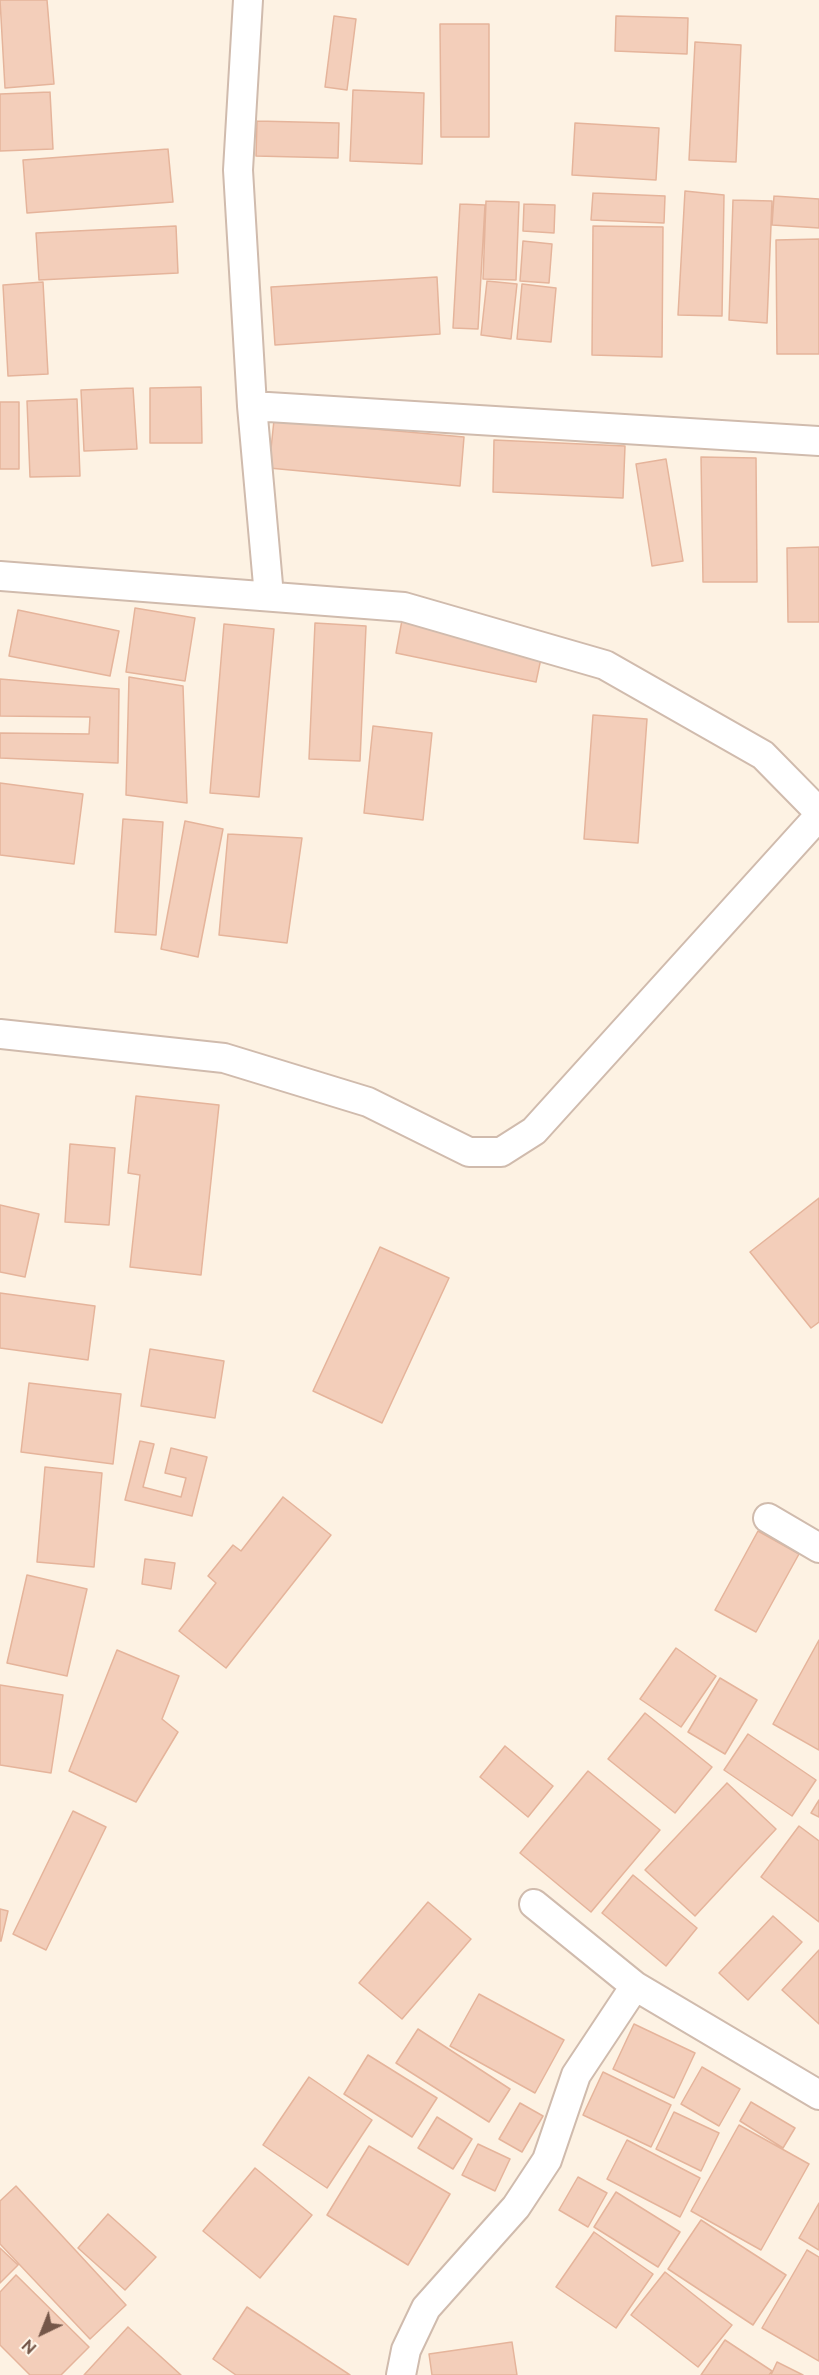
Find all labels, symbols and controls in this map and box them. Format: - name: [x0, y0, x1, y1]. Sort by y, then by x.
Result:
- north arrow: [12, 2303, 72, 2363]
- text: N: [18, 2335, 40, 2358]

